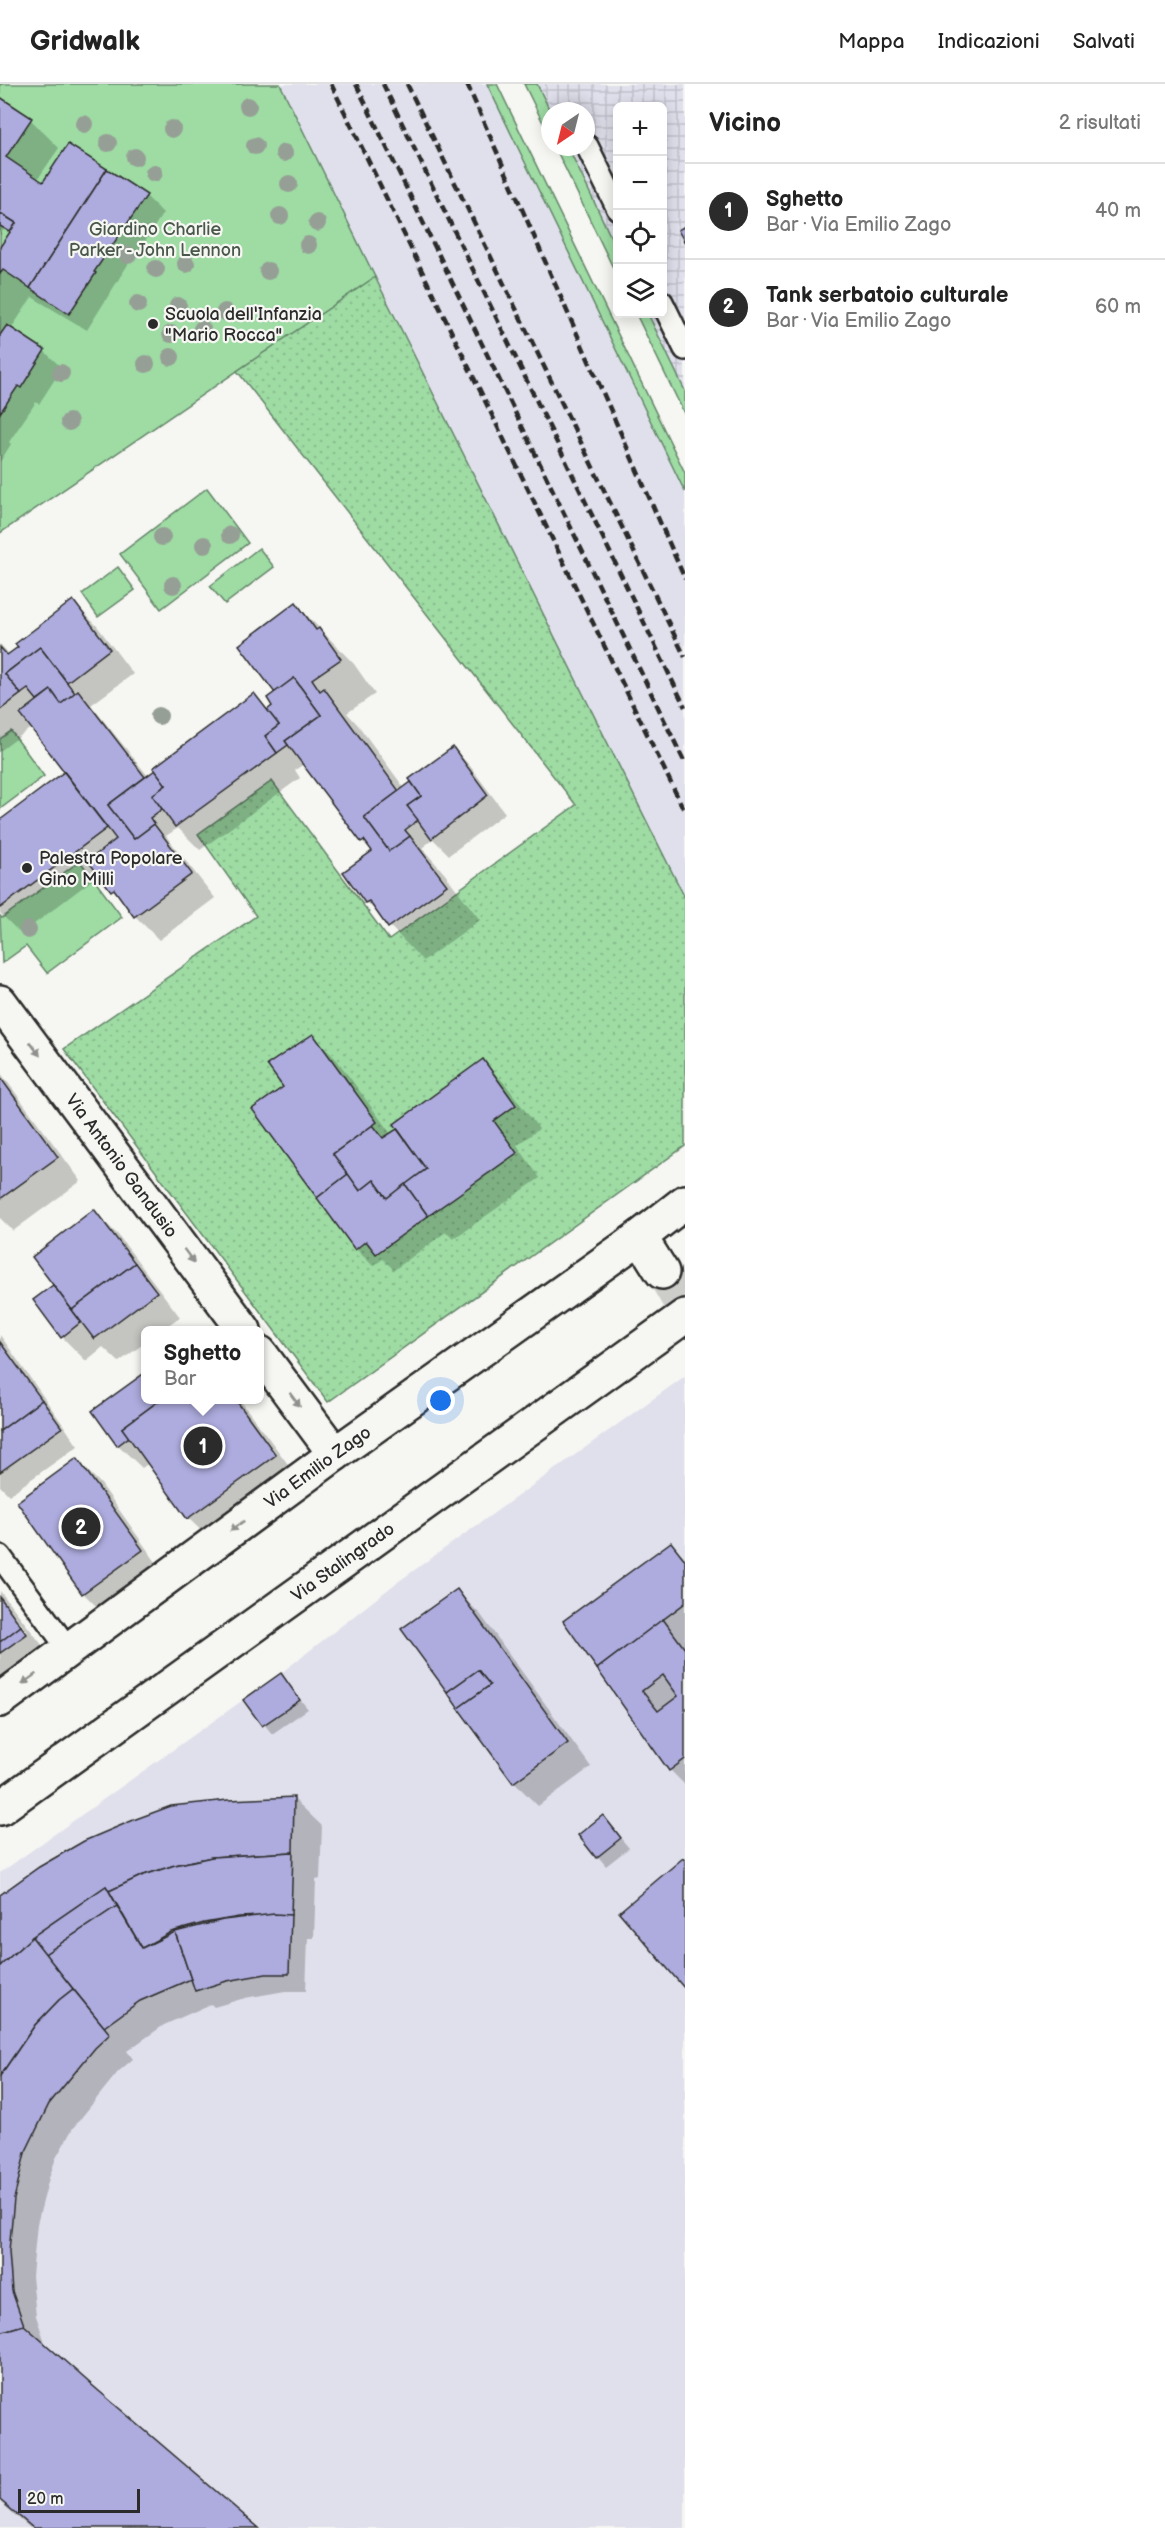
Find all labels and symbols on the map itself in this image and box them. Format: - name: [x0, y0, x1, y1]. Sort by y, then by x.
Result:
- north arrow: [541, 102, 595, 156]
- park label: Giardino Charlie Parker - John Lennon: [69, 219, 241, 261]
- place label: Scuola dell'Infanzia "Mario Rocca": [165, 304, 322, 346]
- marker: Scuola dell'Infanzia "Mario Rocca": [146, 317, 160, 331]
- place label: Palestra Popolare Gino Milli: [39, 848, 183, 890]
- marker: Palestra Popolare Gino Milli: [20, 861, 34, 875]
- one-way arrow: [29, 1041, 41, 1057]
- street label: Via Antonio Gandusio: [61, 1090, 182, 1242]
- one-way arrow: [182, 1249, 194, 1264]
- your location: [426, 1386, 455, 1415]
- one-way arrow: [289, 1391, 301, 1407]
- street label: Via Emilio Zago: [260, 1421, 375, 1513]
- pin: 1: [184, 1424, 222, 1468]
- pin: 2: [62, 1504, 100, 1550]
- street label: Via Stalingrado: [287, 1518, 398, 1606]
- one-way arrow: [230, 1520, 246, 1532]
- one-way arrow: [22, 1673, 38, 1685]
- scale bar: [18, 2486, 140, 2514]

